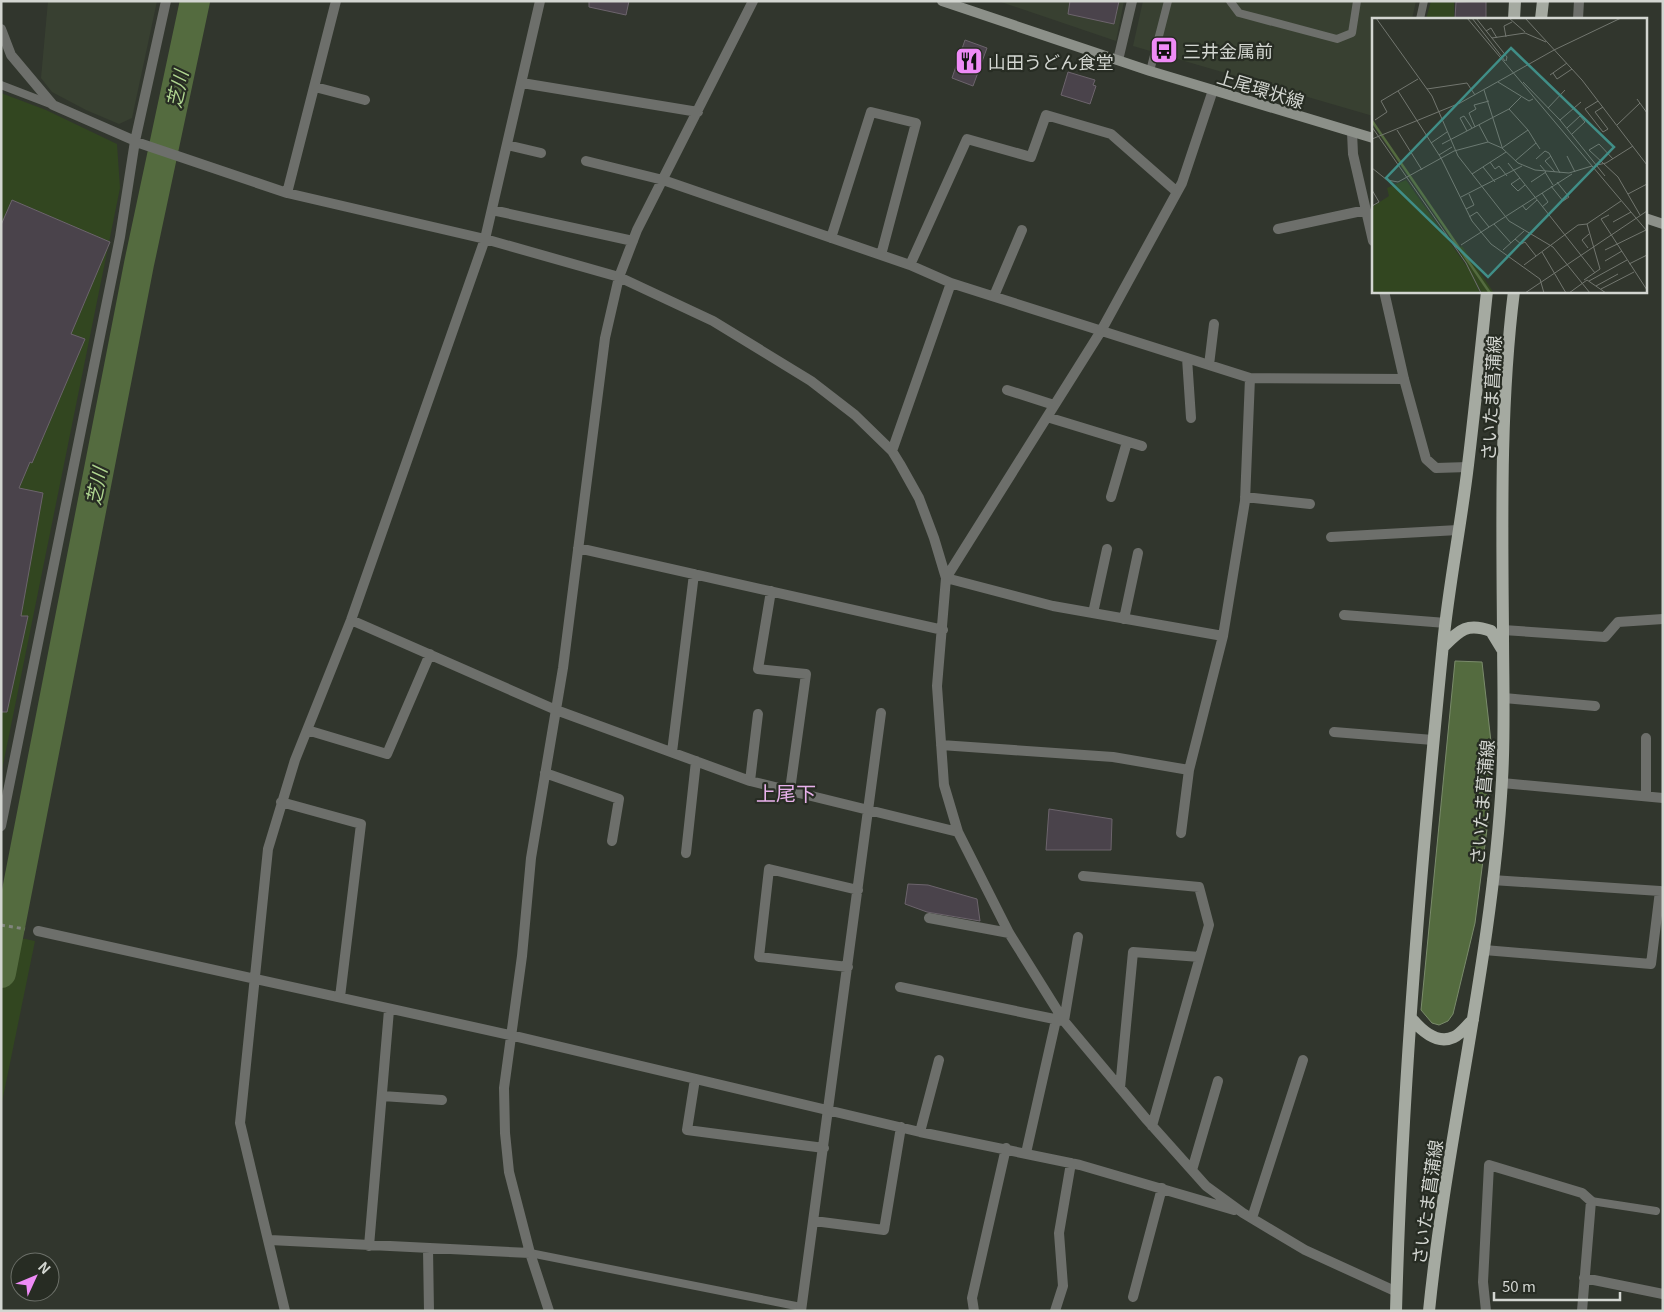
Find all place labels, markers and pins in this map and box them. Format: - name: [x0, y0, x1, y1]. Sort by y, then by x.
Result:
- bus stop icon: 三井金属前: [1149, 35, 1179, 65]
- place label: 三井金属前: [1183, 37, 1273, 63]
- restaurant icon: 山田うどん食堂: [954, 46, 984, 76]
- place label: 山田うどん食堂: [988, 48, 1114, 74]

